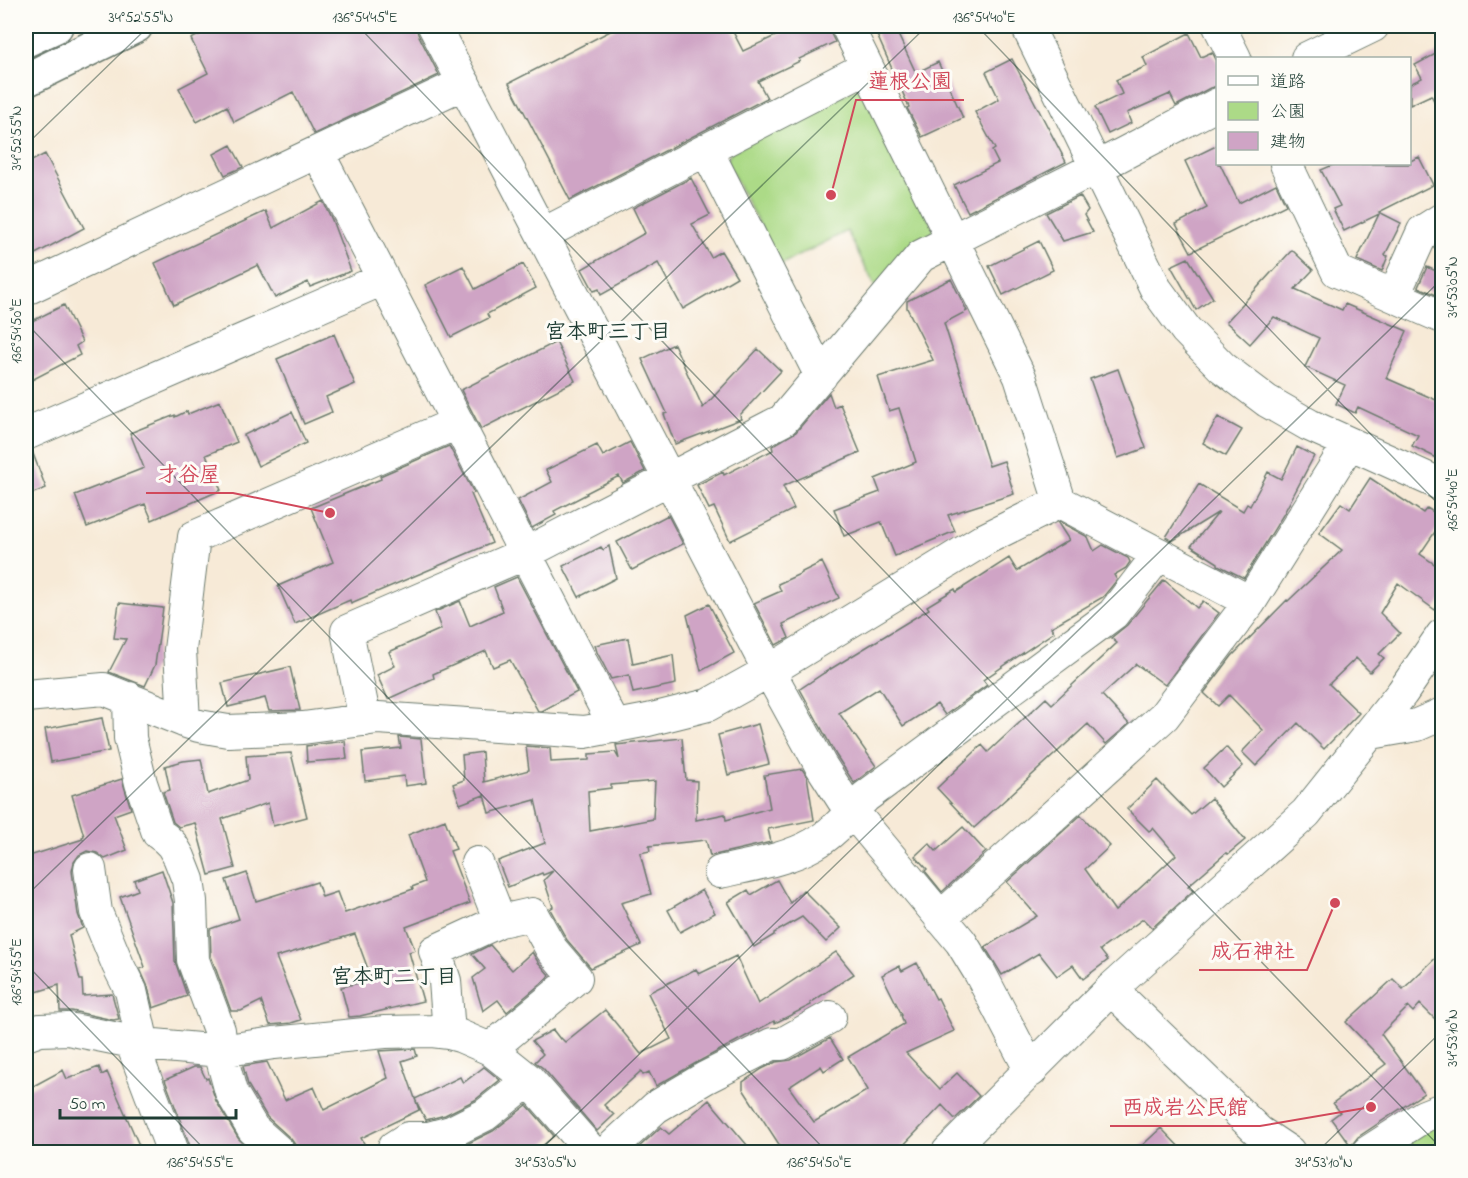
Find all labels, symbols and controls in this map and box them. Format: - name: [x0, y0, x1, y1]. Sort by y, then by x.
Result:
- text: 34°52'55"N: [109, 7, 173, 29]
- text: 136°54'45"E: [332, 7, 398, 29]
- text: 136°54'40"E: [952, 7, 1016, 29]
- legend: [1216, 57, 1411, 165]
- callout: 蓮根公園: [856, 61, 964, 100]
- text: 蓮根公園: [868, 68, 952, 98]
- text: 道路: [1270, 70, 1306, 96]
- text: 公園: [1270, 100, 1306, 126]
- text: 34°52'55"N: [6, 106, 28, 170]
- text: 建物: [1270, 130, 1306, 156]
- text: 34°53'05"N: [1442, 256, 1464, 318]
- text: 136°54'50"E: [6, 298, 28, 364]
- district label: 宮本町三丁目: [545, 318, 671, 348]
- callout: 才谷屋: [146, 454, 233, 493]
- text: 才谷屋: [158, 461, 221, 491]
- text: 136°54'40"E: [1442, 468, 1464, 532]
- callout: 成石神社: [1199, 931, 1307, 970]
- text: 136°54'55"E: [6, 938, 28, 1006]
- text: 成石神社: [1211, 938, 1295, 968]
- district label: 宮本町二丁目: [331, 963, 457, 993]
- text: 34°53'10"N: [1442, 1009, 1464, 1067]
- scale bar: [60, 1082, 236, 1120]
- callout: 西成岩公民館: [1110, 1087, 1260, 1126]
- text: 50 m: [69, 1092, 106, 1118]
- text: 西成岩公民館: [1122, 1094, 1248, 1124]
- text: 136°54'55"E: [166, 1152, 234, 1174]
- text: 34°53'05"N: [515, 1152, 577, 1174]
- text: 136°54'50"E: [786, 1152, 852, 1174]
- text: 34°53'10"N: [1295, 1152, 1353, 1174]

